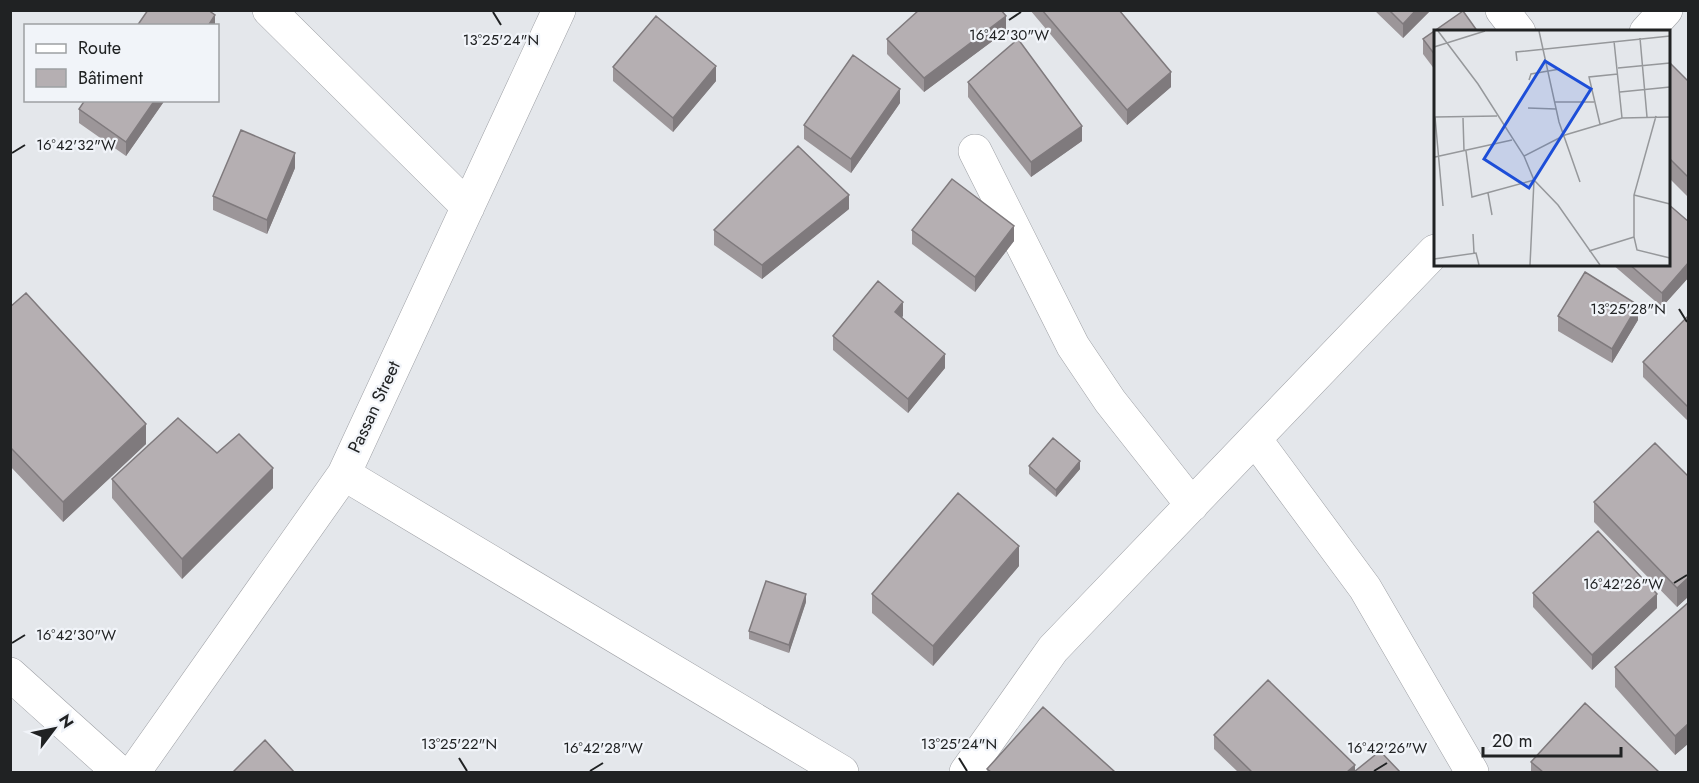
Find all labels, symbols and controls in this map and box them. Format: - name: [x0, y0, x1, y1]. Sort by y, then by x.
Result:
- legend: [24, 24, 219, 102]
- text: 16°42'30"W: [969, 24, 1049, 46]
- text: 13°25'24"N: [463, 29, 539, 51]
- inset map: [1434, 30, 1669, 266]
- text: Route: [78, 35, 121, 61]
- text: Bâtiment: [78, 65, 144, 91]
- text: 16°42'32"W: [36, 134, 116, 156]
- text: 13°25'28"N: [1590, 298, 1666, 320]
- street label: Passan Street: [341, 356, 407, 457]
- text: 16°42'26"W: [1583, 573, 1663, 595]
- text: 16°42'30"W: [36, 624, 116, 646]
- north arrow: [24, 699, 84, 759]
- text: N: [53, 710, 79, 733]
- scale bar: [1483, 720, 1621, 758]
- text: 20 m: [1492, 728, 1532, 754]
- text: 13°25'22"N: [421, 733, 497, 755]
- text: 13°25'24"N: [921, 733, 997, 755]
- text: 16°42'28"W: [563, 737, 643, 759]
- text: 16°42'26"W: [1347, 737, 1427, 759]

